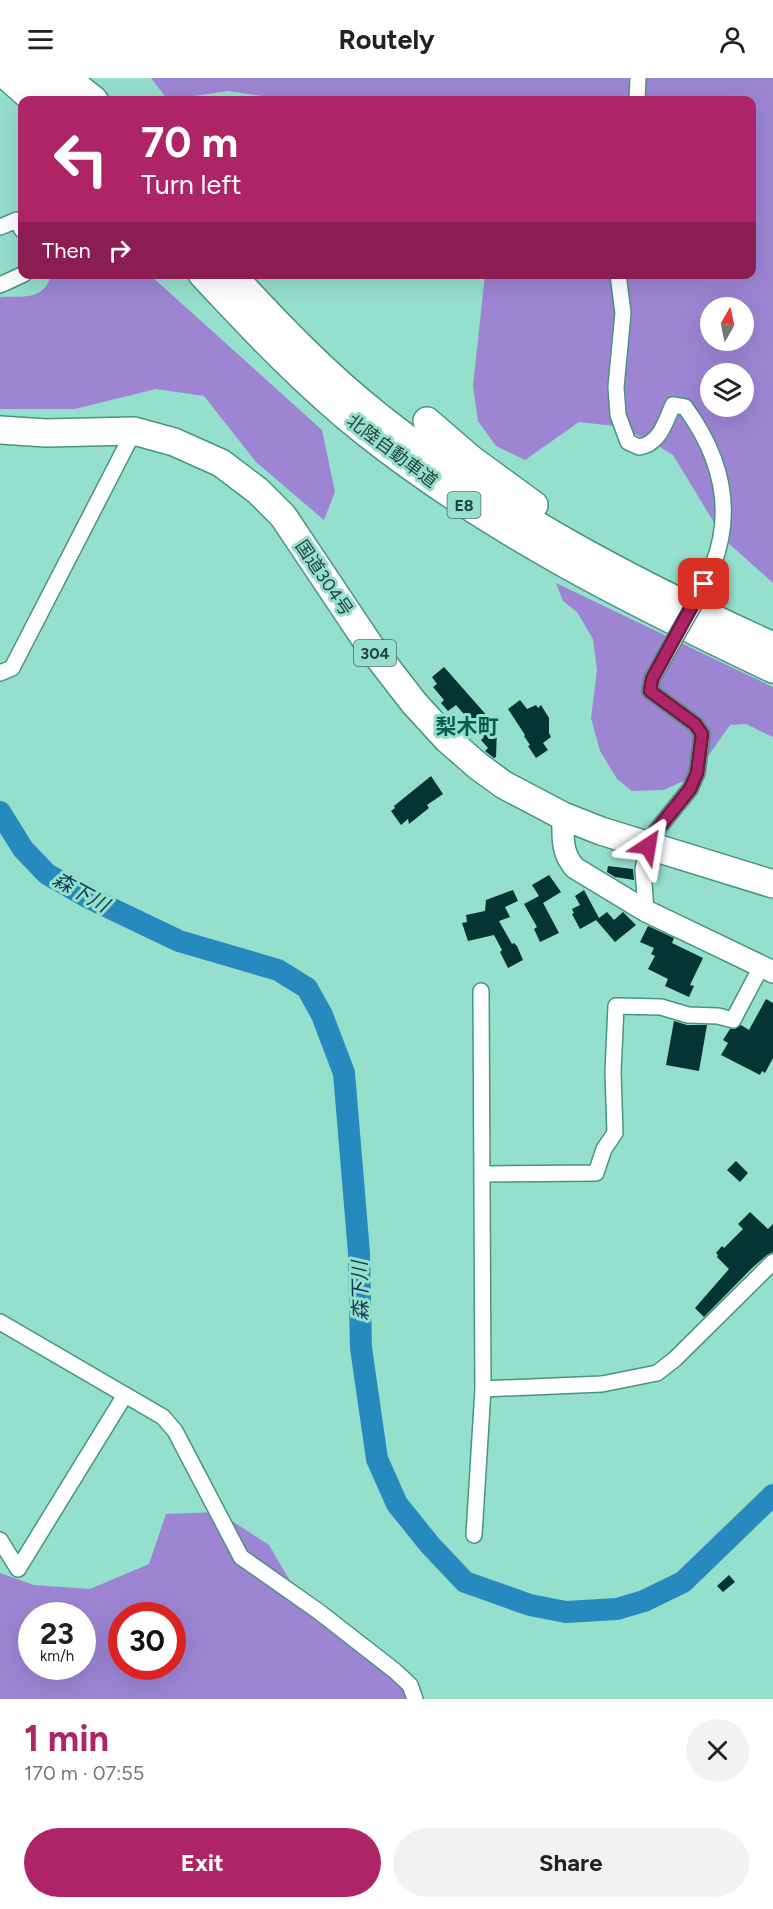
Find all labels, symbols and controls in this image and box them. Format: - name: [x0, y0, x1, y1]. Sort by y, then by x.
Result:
- icon: menu: [24, 23, 57, 56]
- text: Routely: [338, 23, 435, 56]
- icon: person: [716, 23, 749, 56]
- text: 70 m: [141, 117, 238, 168]
- icon: left: [42, 120, 120, 198]
- text: Turn left: [141, 168, 241, 201]
- icon: right: [103, 234, 136, 267]
- text: Then: [42, 237, 91, 264]
- north arrow: [700, 297, 754, 351]
- map controls: [700, 297, 754, 417]
- button: layers: [700, 363, 754, 417]
- street label: 北陸自動車道: [342, 410, 442, 492]
- road number: E8: [448, 492, 480, 518]
- street label: 国道304号: [291, 536, 357, 620]
- pin: [678, 558, 729, 609]
- icon: arrive: [687, 567, 720, 600]
- road number: 304: [354, 640, 396, 666]
- district label: 梨木町: [436, 714, 499, 739]
- position arrow: [616, 814, 680, 878]
- water label: 森下川: [49, 867, 115, 918]
- water label: 森下川: [347, 1259, 373, 1321]
- speed limit sign: 30: [108, 1602, 186, 1680]
- text: 23: [40, 1615, 74, 1652]
- text: km/h: [40, 1647, 74, 1665]
- text: 1 min: [24, 1717, 109, 1760]
- button: close: [686, 1719, 749, 1782]
- text: 170 m · 07:55: [24, 1761, 144, 1785]
- button: Exit: [24, 1828, 381, 1897]
- button: Share: [393, 1828, 749, 1897]

